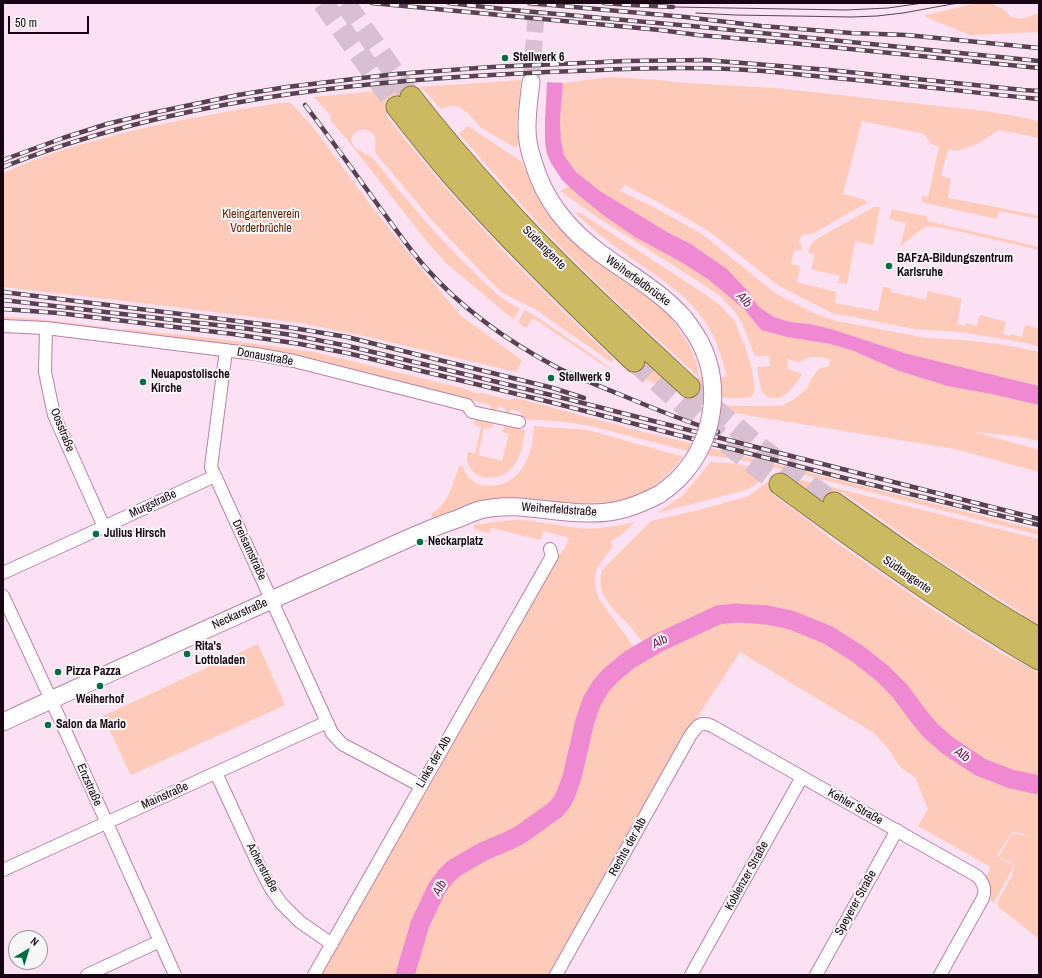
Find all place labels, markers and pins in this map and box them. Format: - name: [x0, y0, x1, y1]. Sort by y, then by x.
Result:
- place label: Stellwerk 6: [513, 51, 564, 65]
- marker: Stellwerk 6: [500, 53, 510, 63]
- place label: BAFzA-Bildungszentrum Karlsruhe: [897, 252, 1013, 280]
- marker: BAFzA-Bildungszentrum Karlsruhe: [884, 261, 894, 271]
- place label: Neuapostolische Kirche: [151, 368, 230, 396]
- place label: Stellwerk 9: [559, 371, 610, 385]
- marker: Stellwerk 9: [546, 373, 556, 383]
- marker: Neuapostolische Kirche: [138, 377, 148, 387]
- place label: Julius Hirsch: [104, 527, 166, 541]
- marker: Julius Hirsch: [91, 529, 101, 539]
- place label: Neckarplatz: [428, 535, 483, 549]
- marker: Neckarplatz: [415, 537, 425, 547]
- place label: Rita's Lottoladen: [195, 640, 245, 668]
- marker: Rita's Lottoladen: [182, 649, 192, 659]
- place label: Pizza Pazza: [66, 665, 121, 679]
- marker: Pizza Pazza: [53, 667, 63, 677]
- marker: Weiherhof: [95, 681, 105, 691]
- place label: Weiherhof: [76, 693, 124, 707]
- place label: Salon da Mario: [56, 718, 126, 732]
- marker: Salon da Mario: [43, 720, 53, 730]

